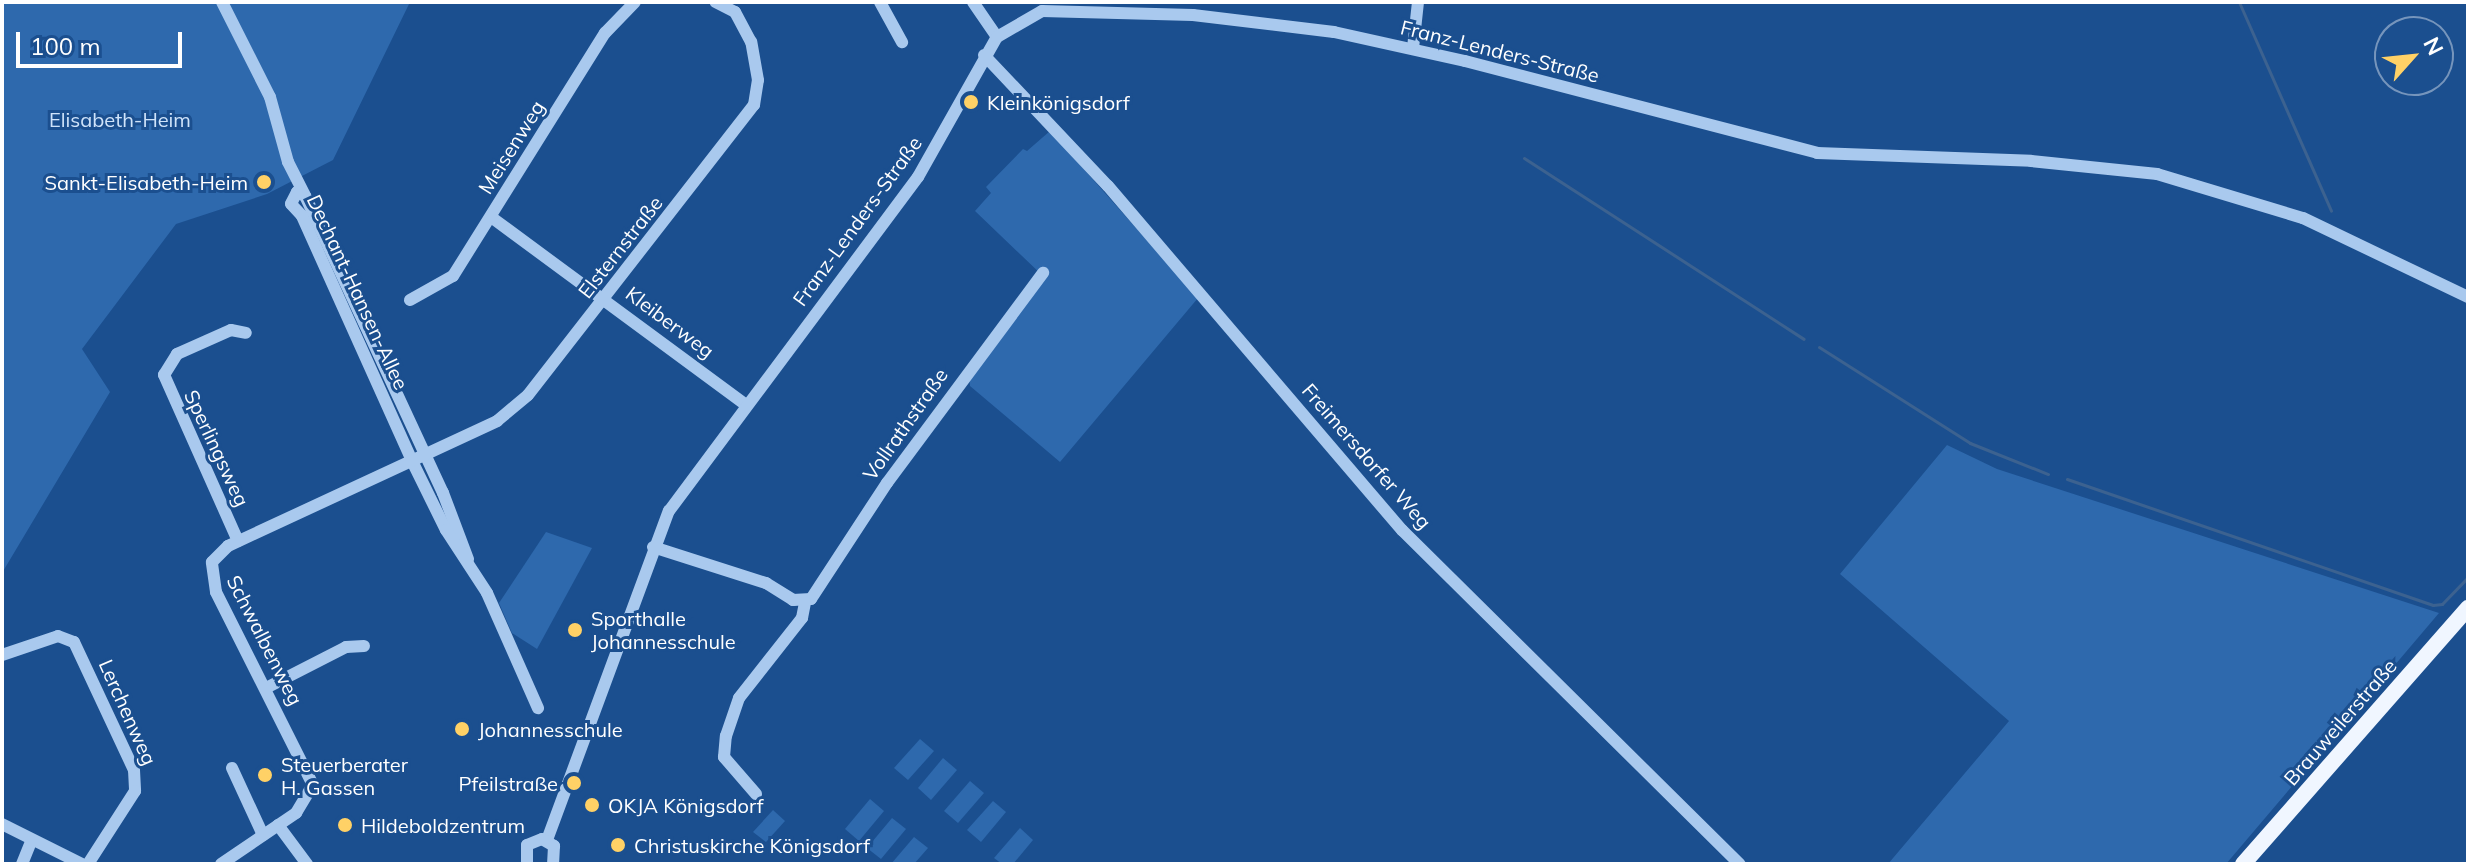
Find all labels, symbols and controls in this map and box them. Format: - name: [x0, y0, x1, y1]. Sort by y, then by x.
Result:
- street label: Franz-Lenders-Straße: [1398, 15, 1602, 87]
- scale bar: [20, 16, 186, 66]
- north arrow: [2374, 16, 2454, 96]
- text: 100 m: [30, 31, 101, 61]
- text: N: [2417, 32, 2450, 60]
- place label: Kleinkönigsdorf: [987, 90, 1130, 114]
- marker: Kleinkönigsdorf: [962, 93, 980, 111]
- street label: Meisenweg: [473, 96, 549, 198]
- park label: Elisabeth-Heim: [49, 107, 191, 131]
- street label: Franz-Lenders-Straße: [787, 132, 927, 310]
- place label: Sankt-Elisabeth-Heim: [45, 170, 248, 194]
- marker: Sankt-Elisabeth-Heim: [255, 173, 273, 191]
- street label: Dechant-Hansen-Allee: [302, 191, 414, 393]
- street label: Elsternstraße: [573, 191, 667, 303]
- street label: Kleiberweg: [621, 281, 719, 363]
- street label: Vollrathstraße: [858, 363, 952, 485]
- street label: Freimersdorfer Weg: [1297, 379, 1437, 533]
- street label: Sperlingsweg: [180, 386, 254, 510]
- street label: Schwalbenweg: [222, 571, 308, 709]
- place label: Sporthalle Johannesschule: [591, 606, 736, 653]
- marker: Sporthalle Johannesschule: [566, 621, 584, 639]
- street label: Brauweilerstraße: [2279, 654, 2401, 790]
- street label: Lerchenweg: [94, 655, 162, 769]
- place label: Johannesschule: [478, 717, 623, 741]
- marker: Johannesschule: [453, 720, 471, 738]
- place label: Steuerberater H. Gassen: [281, 752, 408, 799]
- marker: Steuerberater H. Gassen: [256, 766, 274, 784]
- place label: Pfeilstraße: [459, 771, 558, 795]
- marker: Pfeilstraße: [565, 774, 583, 792]
- place label: OKJA Königsdorf: [608, 793, 764, 817]
- marker: OKJA Königsdorf: [583, 796, 601, 814]
- place label: Hildeboldzentrum: [361, 813, 525, 837]
- marker: Hildeboldzentrum: [336, 816, 354, 834]
- place label: Christuskirche Königsdorf: [634, 833, 870, 857]
- marker: Christuskirche Königsdorf: [609, 836, 627, 854]

